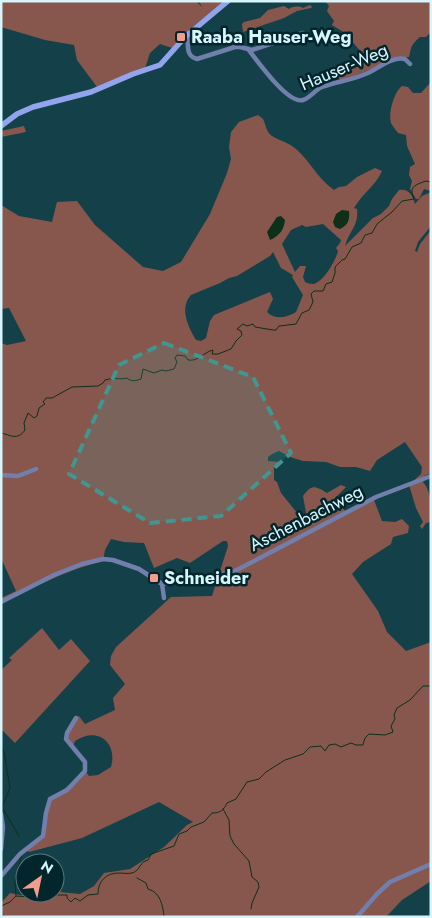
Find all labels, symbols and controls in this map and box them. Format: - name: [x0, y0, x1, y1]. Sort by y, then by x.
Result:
- place label: Raaba Hauser-Weg: [191, 24, 351, 50]
- marker: Raaba Hauser-Weg: [175, 31, 187, 43]
- street label: Hauser-Weg: [296, 37, 392, 97]
- street label: Aschenbachweg: [245, 478, 367, 558]
- place label: Schneider: [164, 565, 249, 591]
- marker: Schneider: [148, 572, 160, 584]
- north arrow: [15, 853, 65, 903]
- text: N: [37, 856, 57, 879]

